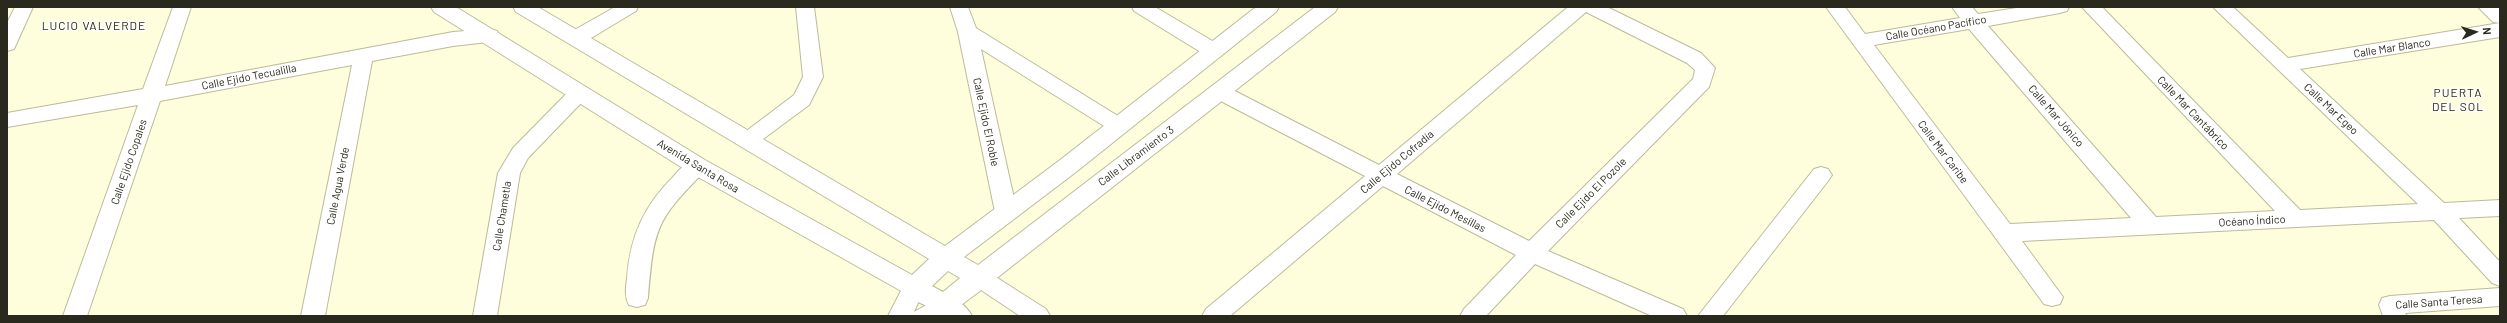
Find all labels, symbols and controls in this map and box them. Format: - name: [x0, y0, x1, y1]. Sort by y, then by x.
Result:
- north arrow: [2455, 12, 2495, 52]
- street label: Calle Océano Pacífico: [1885, 13, 1987, 43]
- district label: LUCIO VALVERDE: [42, 19, 146, 33]
- text: N: [2481, 27, 2494, 35]
- street label: Calle Mar Blanco: [2353, 35, 2431, 61]
- street label: Calle Ejido Tecualilla: [200, 61, 298, 93]
- street label: Calle Mar Cantábrico: [2154, 73, 2232, 153]
- street label: Calle Ejido El Roble: [970, 77, 1002, 167]
- street label: Calle Mar Egeo: [2301, 80, 2361, 138]
- street label: Calle Mar Jónico: [2026, 82, 2086, 150]
- district label: PUERTA DEL SOL: [2432, 86, 2484, 114]
- street label: Calle Ejido Copales: [108, 117, 150, 207]
- street label: Calle Mar Caribe: [1915, 118, 1971, 186]
- street label: Calle Libramiento 3: [1096, 123, 1176, 189]
- street label: Calle Ejido Cofradía: [1358, 127, 1436, 197]
- street label: Avenida Santa Rosa: [655, 136, 741, 196]
- street label: Calle Agua Verde: [324, 146, 352, 226]
- street label: Calle Ejido El Pozole: [1553, 155, 1629, 231]
- street label: Calle Chametla: [490, 180, 514, 252]
- street label: Calle Ejido Mesillas: [1402, 183, 1488, 235]
- street label: Océano Índico: [2218, 213, 2286, 229]
- street label: Calle Santa Teresa: [2395, 292, 2483, 312]

